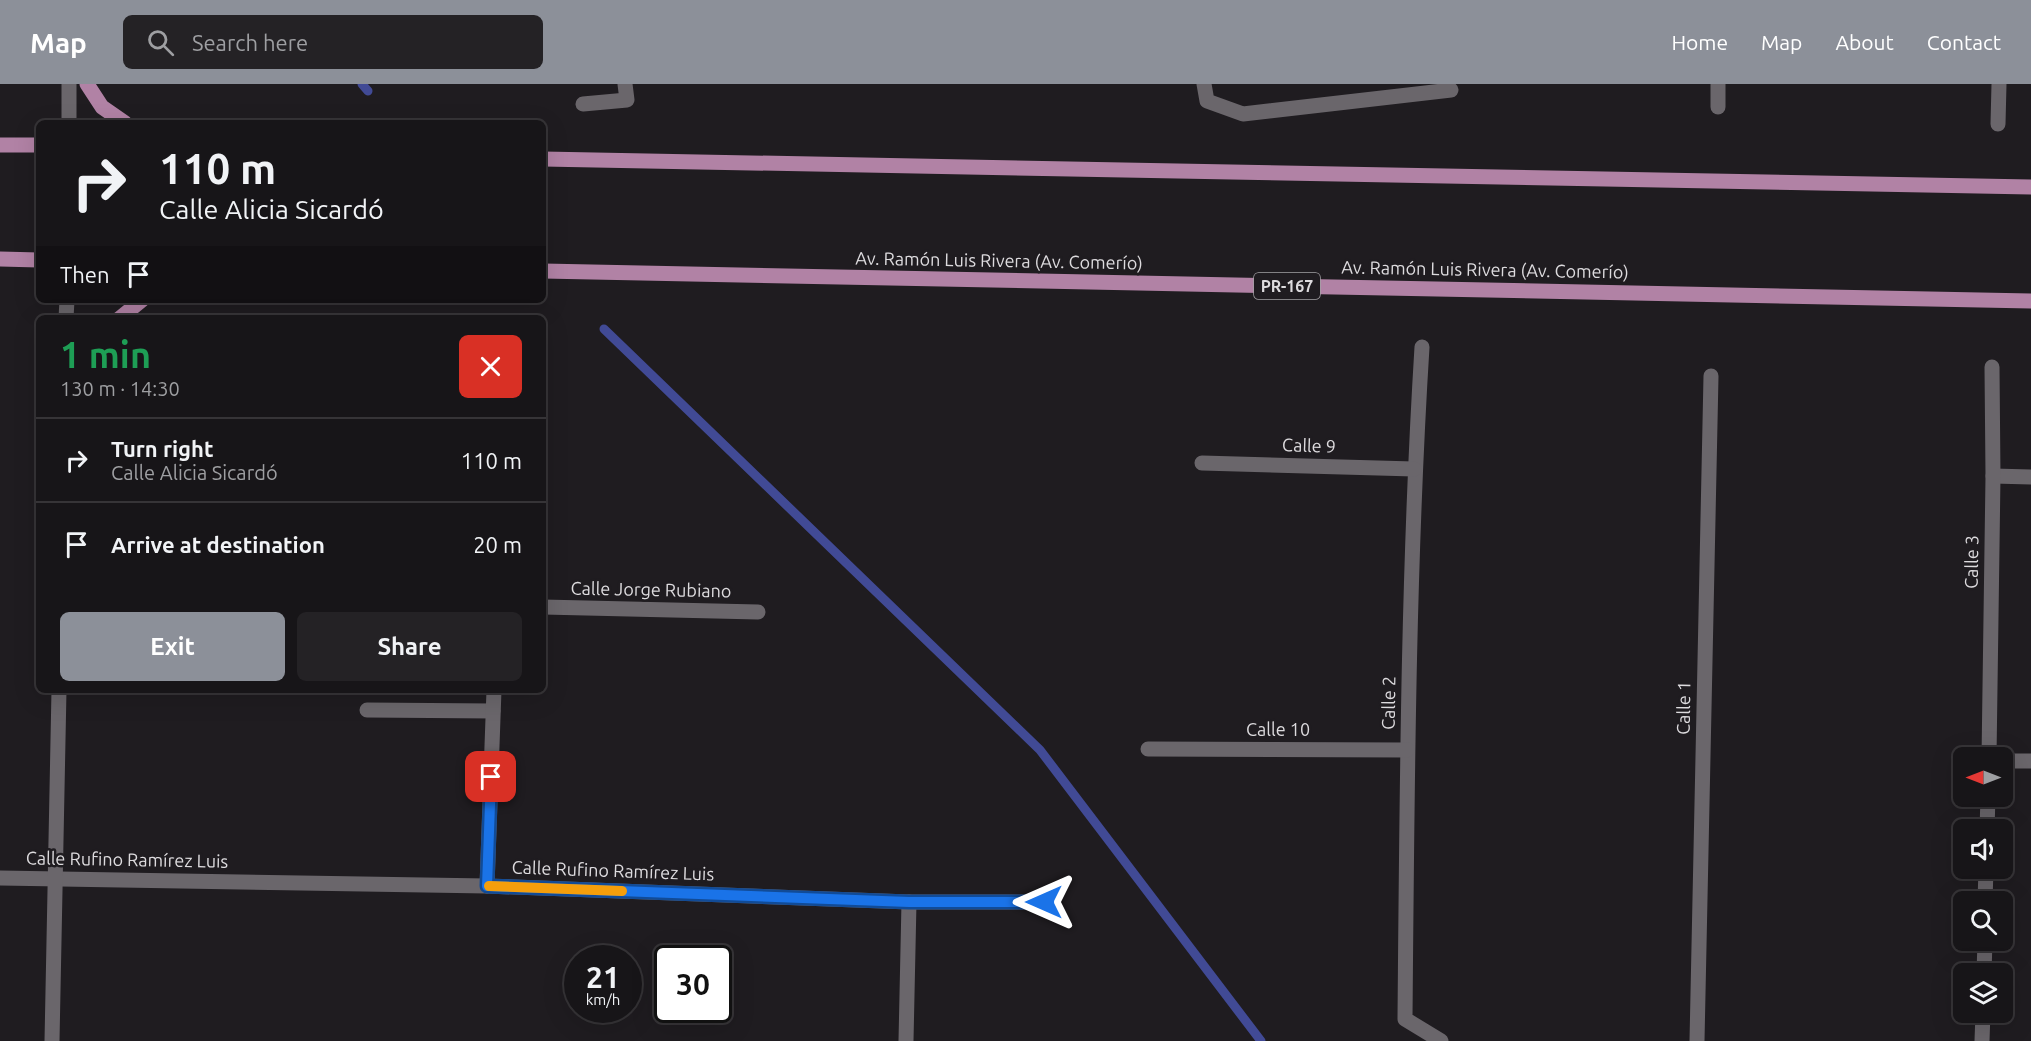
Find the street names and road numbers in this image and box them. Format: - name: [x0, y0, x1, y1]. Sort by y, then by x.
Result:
- street label: Av. Ramón Luis Rivera (Av. Comerío): [855, 247, 1143, 274]
- street label: Av. Ramón Luis Rivera (Av. Comerío): [1341, 256, 1629, 283]
- road number: PR-167: [1254, 273, 1320, 299]
- street label: Calle 9: [1282, 434, 1336, 456]
- street label: Calle 3: [1961, 535, 1981, 589]
- street label: Calle Jorge Rubiano: [570, 578, 732, 600]
- street label: Calle 2: [1378, 676, 1398, 730]
- street label: Calle 1: [1673, 681, 1693, 735]
- street label: Calle 10: [1246, 719, 1310, 739]
- street label: Calle Rufino Ramírez Luis: [26, 847, 229, 871]
- street label: Calle Rufino Ramírez Luis: [511, 856, 715, 884]

